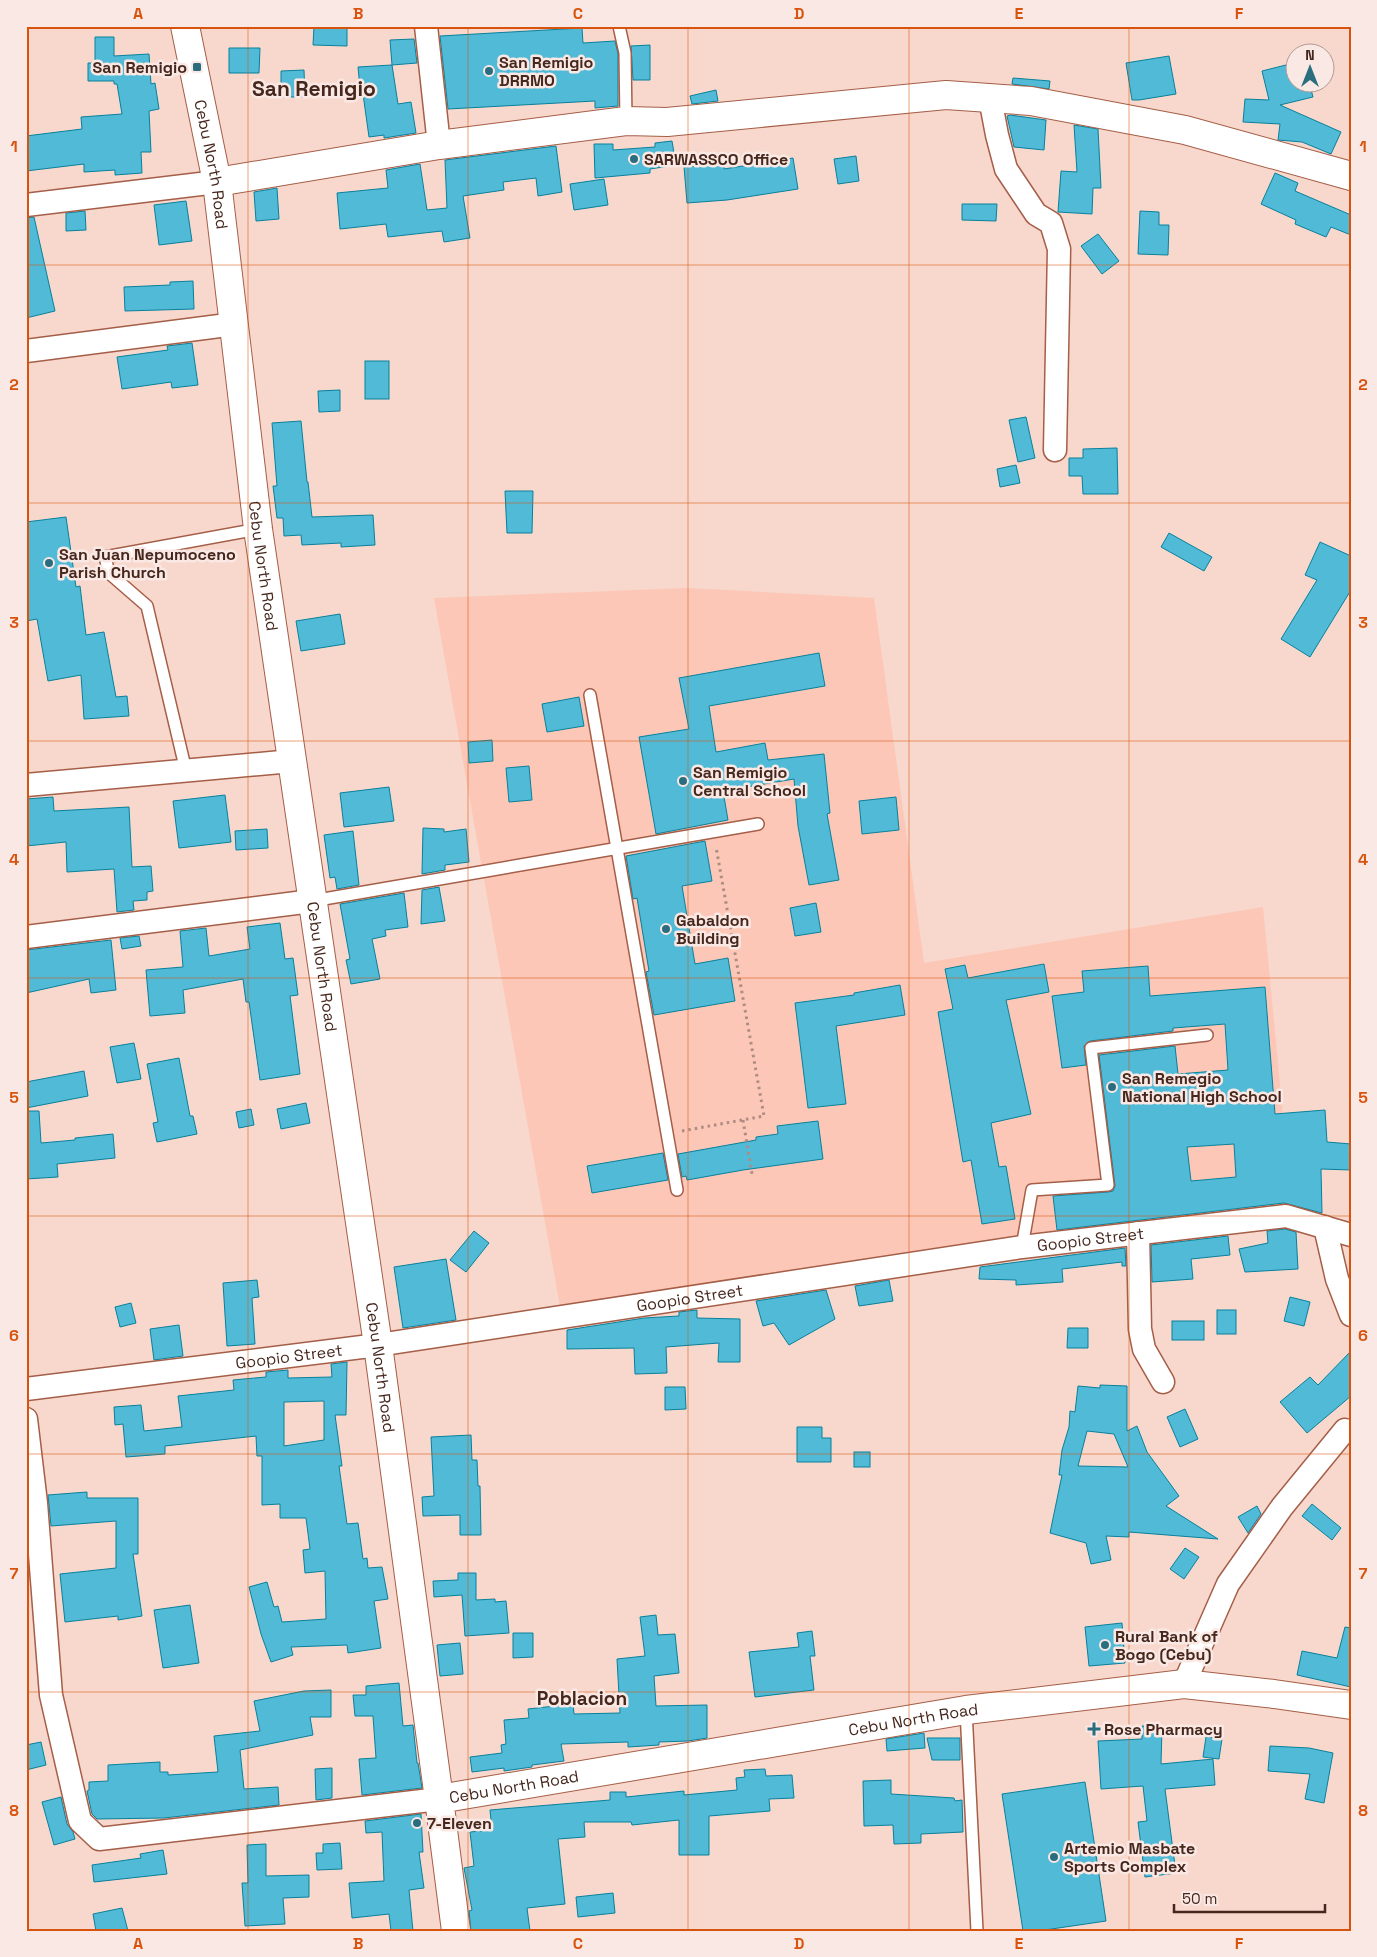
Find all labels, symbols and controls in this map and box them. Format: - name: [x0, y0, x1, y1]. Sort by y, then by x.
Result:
- text: A: [133, 3, 143, 24]
- text: B: [353, 3, 363, 24]
- text: C: [573, 3, 583, 24]
- text: D: [794, 3, 804, 24]
- text: E: [1015, 3, 1024, 24]
- text: F: [1235, 3, 1244, 24]
- north arrow: [1284, 42, 1334, 92]
- text: N: [1305, 46, 1315, 64]
- place label: San Remigio DRRMO: [499, 52, 594, 91]
- place label: San Remigio: [93, 57, 187, 78]
- marker: San Remigio: [191, 61, 203, 73]
- marker: San Remigio DRRMO: [483, 65, 495, 77]
- district label: San Remigio: [252, 75, 376, 102]
- street label: Cebu North Road: [189, 98, 232, 230]
- text: 1: [10, 136, 18, 157]
- text: 1: [1359, 136, 1367, 157]
- place label: SARWASSCO Office: [644, 149, 788, 170]
- marker: SARWASSCO Office: [628, 153, 640, 165]
- text: 2: [9, 374, 19, 395]
- text: 2: [1358, 374, 1368, 395]
- street label: Cebu North Road: [244, 500, 283, 632]
- place label: San Juan Nepumoceno Parish Church: [59, 544, 236, 583]
- marker: San Juan Nepumoceno Parish Church: [43, 557, 55, 569]
- text: 3: [9, 612, 19, 633]
- text: 3: [1358, 612, 1368, 633]
- place label: San Remigio Central School: [693, 762, 806, 801]
- marker: San Remigio Central School: [677, 775, 689, 787]
- text: 4: [9, 849, 19, 870]
- text: 4: [1358, 849, 1368, 870]
- street label: Cebu North Road: [302, 900, 342, 1033]
- place label: Gabaldon Building: [676, 910, 749, 949]
- marker: Gabaldon Building: [660, 923, 672, 935]
- place label: San Remegio National High School: [1122, 1068, 1282, 1107]
- marker: San Remegio National High School: [1106, 1081, 1118, 1093]
- text: 5: [9, 1087, 19, 1108]
- text: 5: [1358, 1087, 1368, 1108]
- street label: Goopio Street: [1036, 1223, 1145, 1256]
- street label: Goopio Street: [635, 1280, 744, 1317]
- street label: Cebu North Road: [361, 1301, 400, 1434]
- text: 6: [9, 1325, 19, 1346]
- text: 6: [1358, 1325, 1368, 1346]
- street label: Goopio Street: [234, 1340, 344, 1374]
- text: 7: [10, 1563, 19, 1584]
- text: 7: [1359, 1563, 1368, 1584]
- place label: Rural Bank of Bogo (Cebu): [1115, 1626, 1218, 1665]
- marker: Rural Bank of Bogo (Cebu): [1099, 1639, 1111, 1651]
- district label: Poblacion: [537, 1686, 627, 1711]
- street label: Cebu North Road: [847, 1699, 979, 1741]
- place label: Rose Pharmacy: [1104, 1719, 1223, 1740]
- marker: Rose Pharmacy: [1088, 1723, 1100, 1735]
- street label: Cebu North Road: [448, 1766, 580, 1808]
- text: 8: [9, 1800, 19, 1821]
- text: 8: [1358, 1800, 1368, 1821]
- place label: 7-Eleven: [427, 1813, 492, 1834]
- marker: 7-Eleven: [411, 1817, 423, 1829]
- place label: Artemio Masbate Sports Complex: [1064, 1838, 1195, 1877]
- marker: Artemio Masbate Sports Complex: [1048, 1851, 1060, 1863]
- scale bar: [1174, 1882, 1326, 1914]
- text: 50 m: [1182, 1889, 1217, 1908]
- text: A: [133, 1933, 143, 1954]
- text: B: [353, 1933, 363, 1954]
- text: C: [573, 1933, 583, 1954]
- text: D: [794, 1933, 804, 1954]
- text: E: [1015, 1933, 1024, 1954]
- text: F: [1235, 1933, 1244, 1954]

